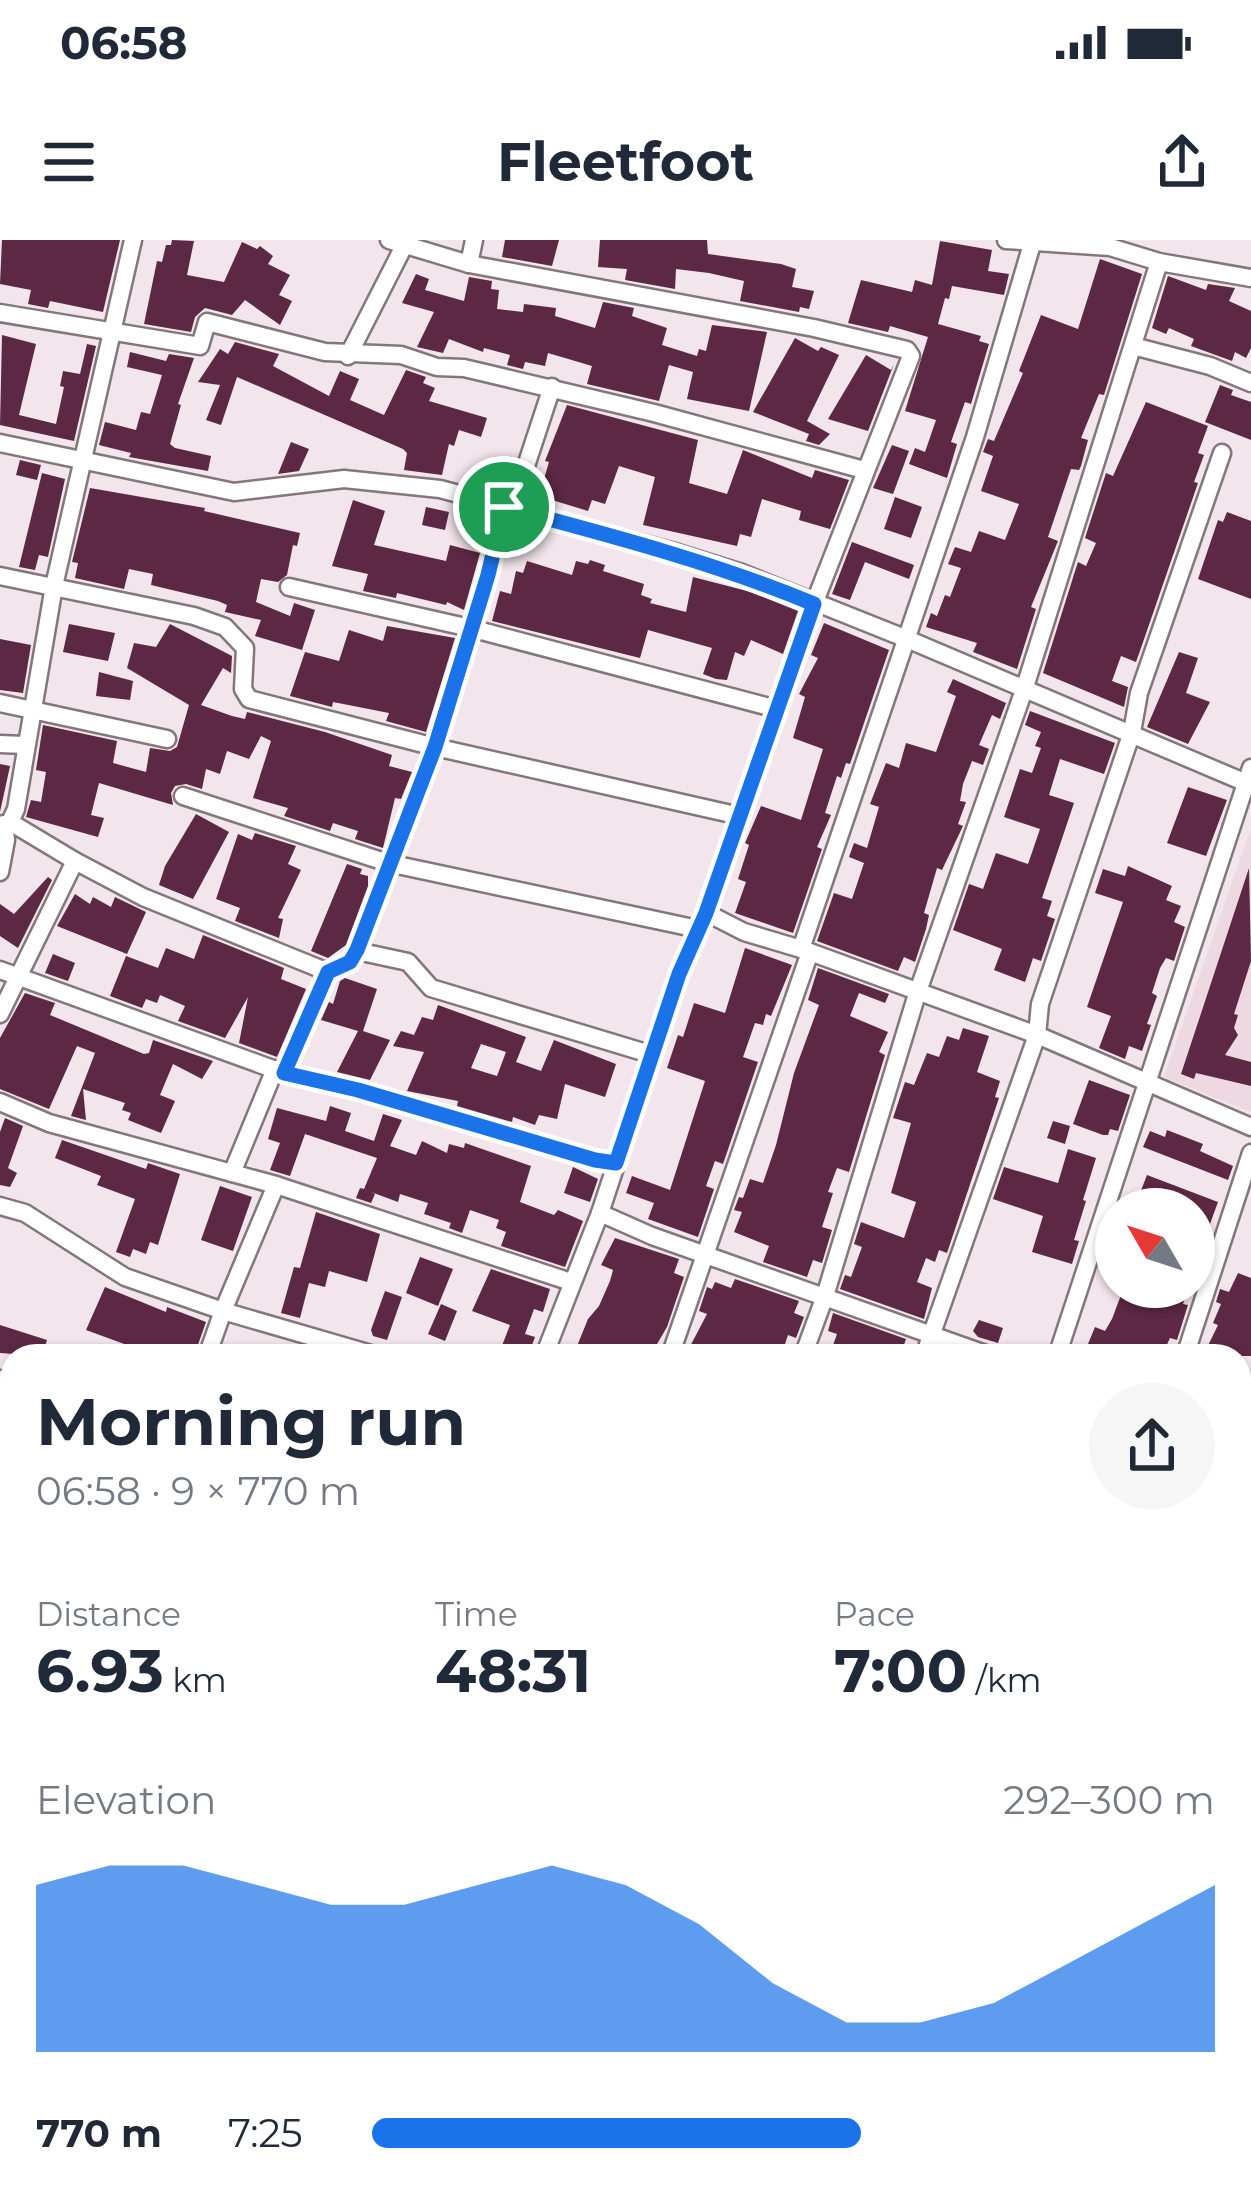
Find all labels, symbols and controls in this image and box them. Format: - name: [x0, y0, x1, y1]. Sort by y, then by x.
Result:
- text: 06:58: [60, 15, 188, 70]
- icon: menu: [36, 129, 102, 195]
- text: Fleetfoot: [497, 129, 754, 195]
- icon: share: [1149, 129, 1215, 195]
- pin: [453, 456, 555, 558]
- icon: arrive: [471, 474, 537, 540]
- north arrow: [1095, 1188, 1215, 1308]
- map controls: [1095, 1188, 1215, 1308]
- text: Morning run: [36, 1381, 466, 1462]
- button: share: [1089, 1383, 1215, 1509]
- text: 06:58 · 9 × 770 m: [36, 1467, 360, 1515]
- text: Distance: [36, 1594, 181, 1634]
- text: Time: [435, 1594, 518, 1634]
- text: Pace: [834, 1594, 915, 1634]
- text: 6.93: [36, 1634, 164, 1707]
- text: 48:31: [435, 1634, 591, 1707]
- text: 7:00: [834, 1634, 967, 1707]
- text: km: [164, 1660, 227, 1700]
- text: /km: [967, 1660, 1042, 1700]
- text: Elevation: [36, 1776, 216, 1824]
- text: 292–300 m: [1003, 1776, 1215, 1824]
- text: 770 m: [36, 2109, 162, 2157]
- text: 7:25: [228, 2109, 303, 2157]

